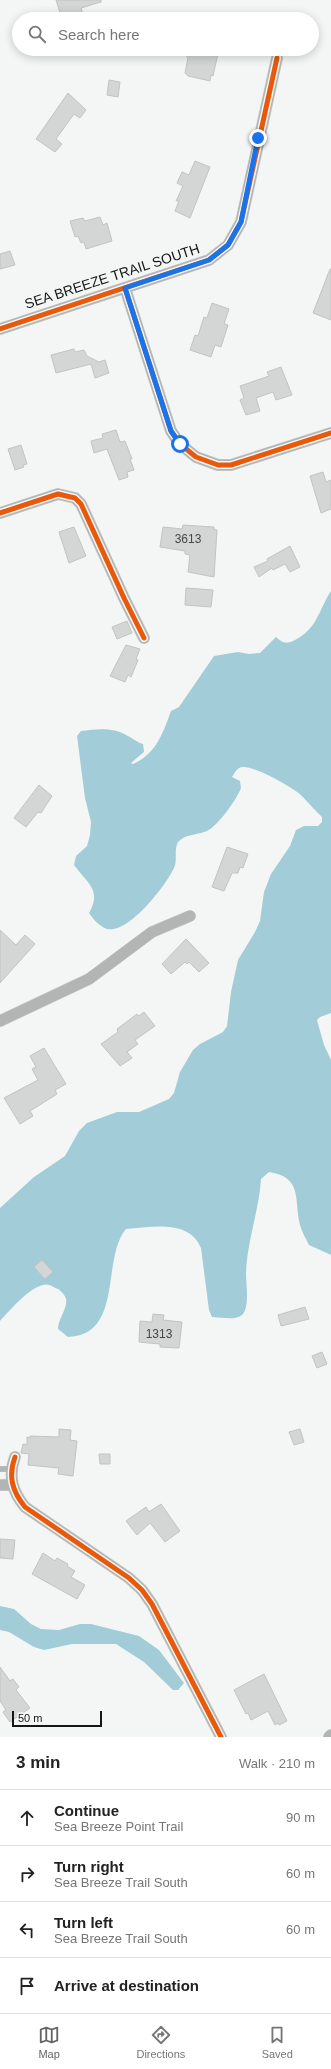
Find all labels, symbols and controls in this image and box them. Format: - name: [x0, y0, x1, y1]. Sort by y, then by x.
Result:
- search box: [12, 12, 319, 56]
- icon: search: [26, 23, 48, 45]
- text: Search here: [58, 26, 140, 43]
- route end: [249, 129, 267, 147]
- street label: SEA BREEZE TRAIL SOUTH: [23, 240, 201, 312]
- route start: [171, 435, 189, 453]
- house number: 3613: [175, 532, 202, 546]
- house number: 1313: [146, 1327, 173, 1341]
- scale bar: [12, 1709, 102, 1728]
- text: 50 m: [18, 1712, 42, 1724]
- text: 3 min: [16, 1753, 60, 1772]
- text: Walk · 210 m: [239, 1756, 315, 1771]
- text: Continue: [54, 1802, 119, 1819]
- icon: ahead: [16, 1807, 38, 1829]
- text: 90 m: [286, 1810, 315, 1825]
- text: Sea Breeze Point Trail: [54, 1819, 183, 1834]
- text: Turn right: [54, 1858, 124, 1875]
- icon: right: [16, 1863, 38, 1885]
- text: 60 m: [286, 1866, 315, 1881]
- text: Sea Breeze Trail South: [54, 1875, 188, 1890]
- text: Turn left: [54, 1914, 113, 1931]
- icon: left: [16, 1919, 38, 1941]
- text: 60 m: [286, 1922, 315, 1937]
- text: Sea Breeze Trail South: [54, 1931, 188, 1946]
- icon: arrive: [16, 1975, 38, 1997]
- text: Arrive at destination: [54, 1977, 199, 1994]
- tab: Map: [38, 2024, 60, 2060]
- tab: Directions: [136, 2024, 185, 2060]
- tab: Saved: [262, 2024, 293, 2060]

